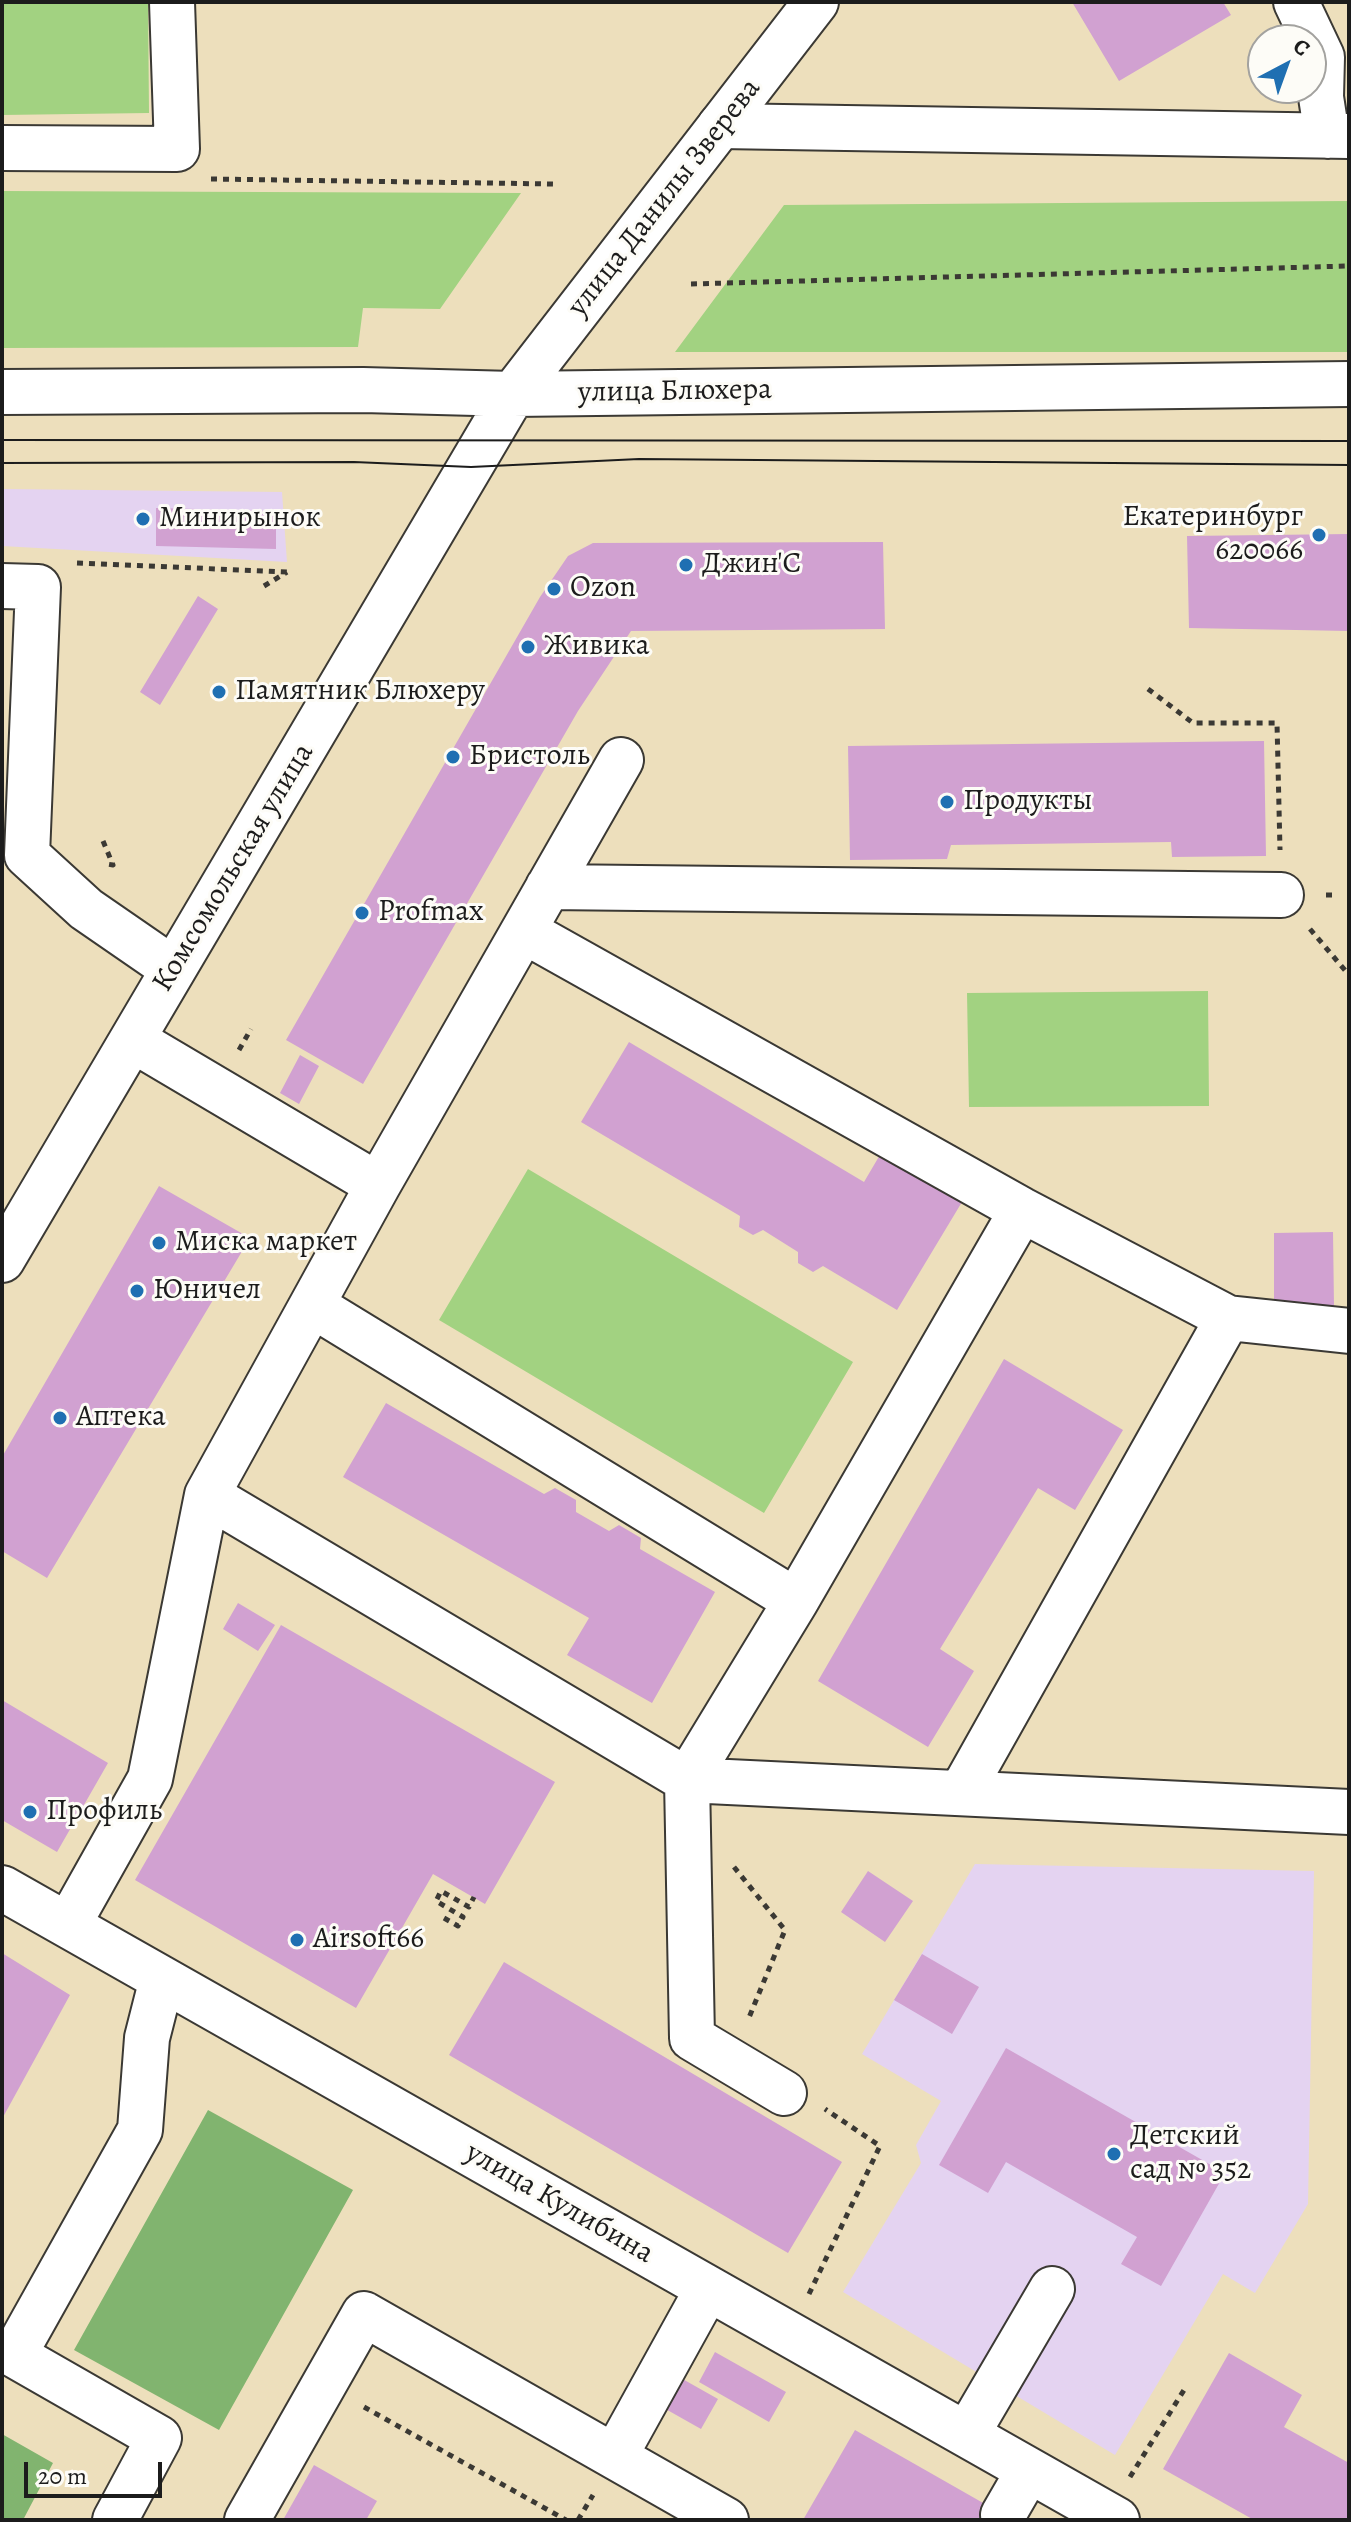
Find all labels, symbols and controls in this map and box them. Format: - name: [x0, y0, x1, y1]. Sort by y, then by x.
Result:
- north arrow: [1247, 24, 1327, 104]
- text: С: [1286, 32, 1316, 63]
- street label: улица Данилы Зверева: [561, 72, 769, 324]
- street label: улица Блюхера: [578, 372, 772, 412]
- place label: Екатеринбург 620066: [1122, 500, 1303, 570]
- place label: Минирынок: [159, 501, 321, 537]
- marker: Минирынок: [134, 510, 152, 528]
- marker: Екатеринбург 620066: [1310, 526, 1328, 544]
- place label: Джин'С: [702, 547, 801, 583]
- marker: Джин'С: [677, 556, 695, 574]
- place label: Ozon: [570, 571, 636, 607]
- marker: Ozon: [545, 580, 563, 598]
- place label: Живика: [544, 629, 650, 665]
- marker: Живика: [519, 638, 537, 656]
- place label: Памятник Блюхеру: [235, 674, 485, 710]
- marker: Памятник Блюхеру: [210, 683, 228, 701]
- street label: Комсомольская улица: [146, 737, 322, 999]
- place label: Бристоль: [469, 739, 590, 775]
- marker: Бристоль: [444, 748, 462, 766]
- place label: Продукты: [963, 784, 1092, 820]
- marker: Продукты: [938, 793, 956, 811]
- place label: Profmax: [378, 895, 483, 931]
- marker: Profmax: [353, 904, 371, 922]
- place label: Миска маркет: [175, 1225, 357, 1261]
- marker: Миска маркет: [150, 1234, 168, 1252]
- place label: Юничел: [153, 1273, 261, 1309]
- marker: Юничел: [128, 1282, 146, 1300]
- place label: Аптека: [76, 1400, 166, 1436]
- marker: Аптека: [51, 1409, 69, 1427]
- place label: Профиль: [46, 1794, 162, 1830]
- marker: Профиль: [21, 1803, 39, 1821]
- place label: Airsoft66: [313, 1922, 424, 1958]
- marker: Airsoft66: [288, 1931, 306, 1949]
- place label: Детский сад № 352: [1130, 2119, 1251, 2190]
- street label: улица Кулибина: [458, 2136, 660, 2272]
- marker: Детский сад № 352: [1105, 2145, 1123, 2163]
- scale bar: [28, 2446, 166, 2496]
- text: 20 m: [38, 2460, 87, 2492]

